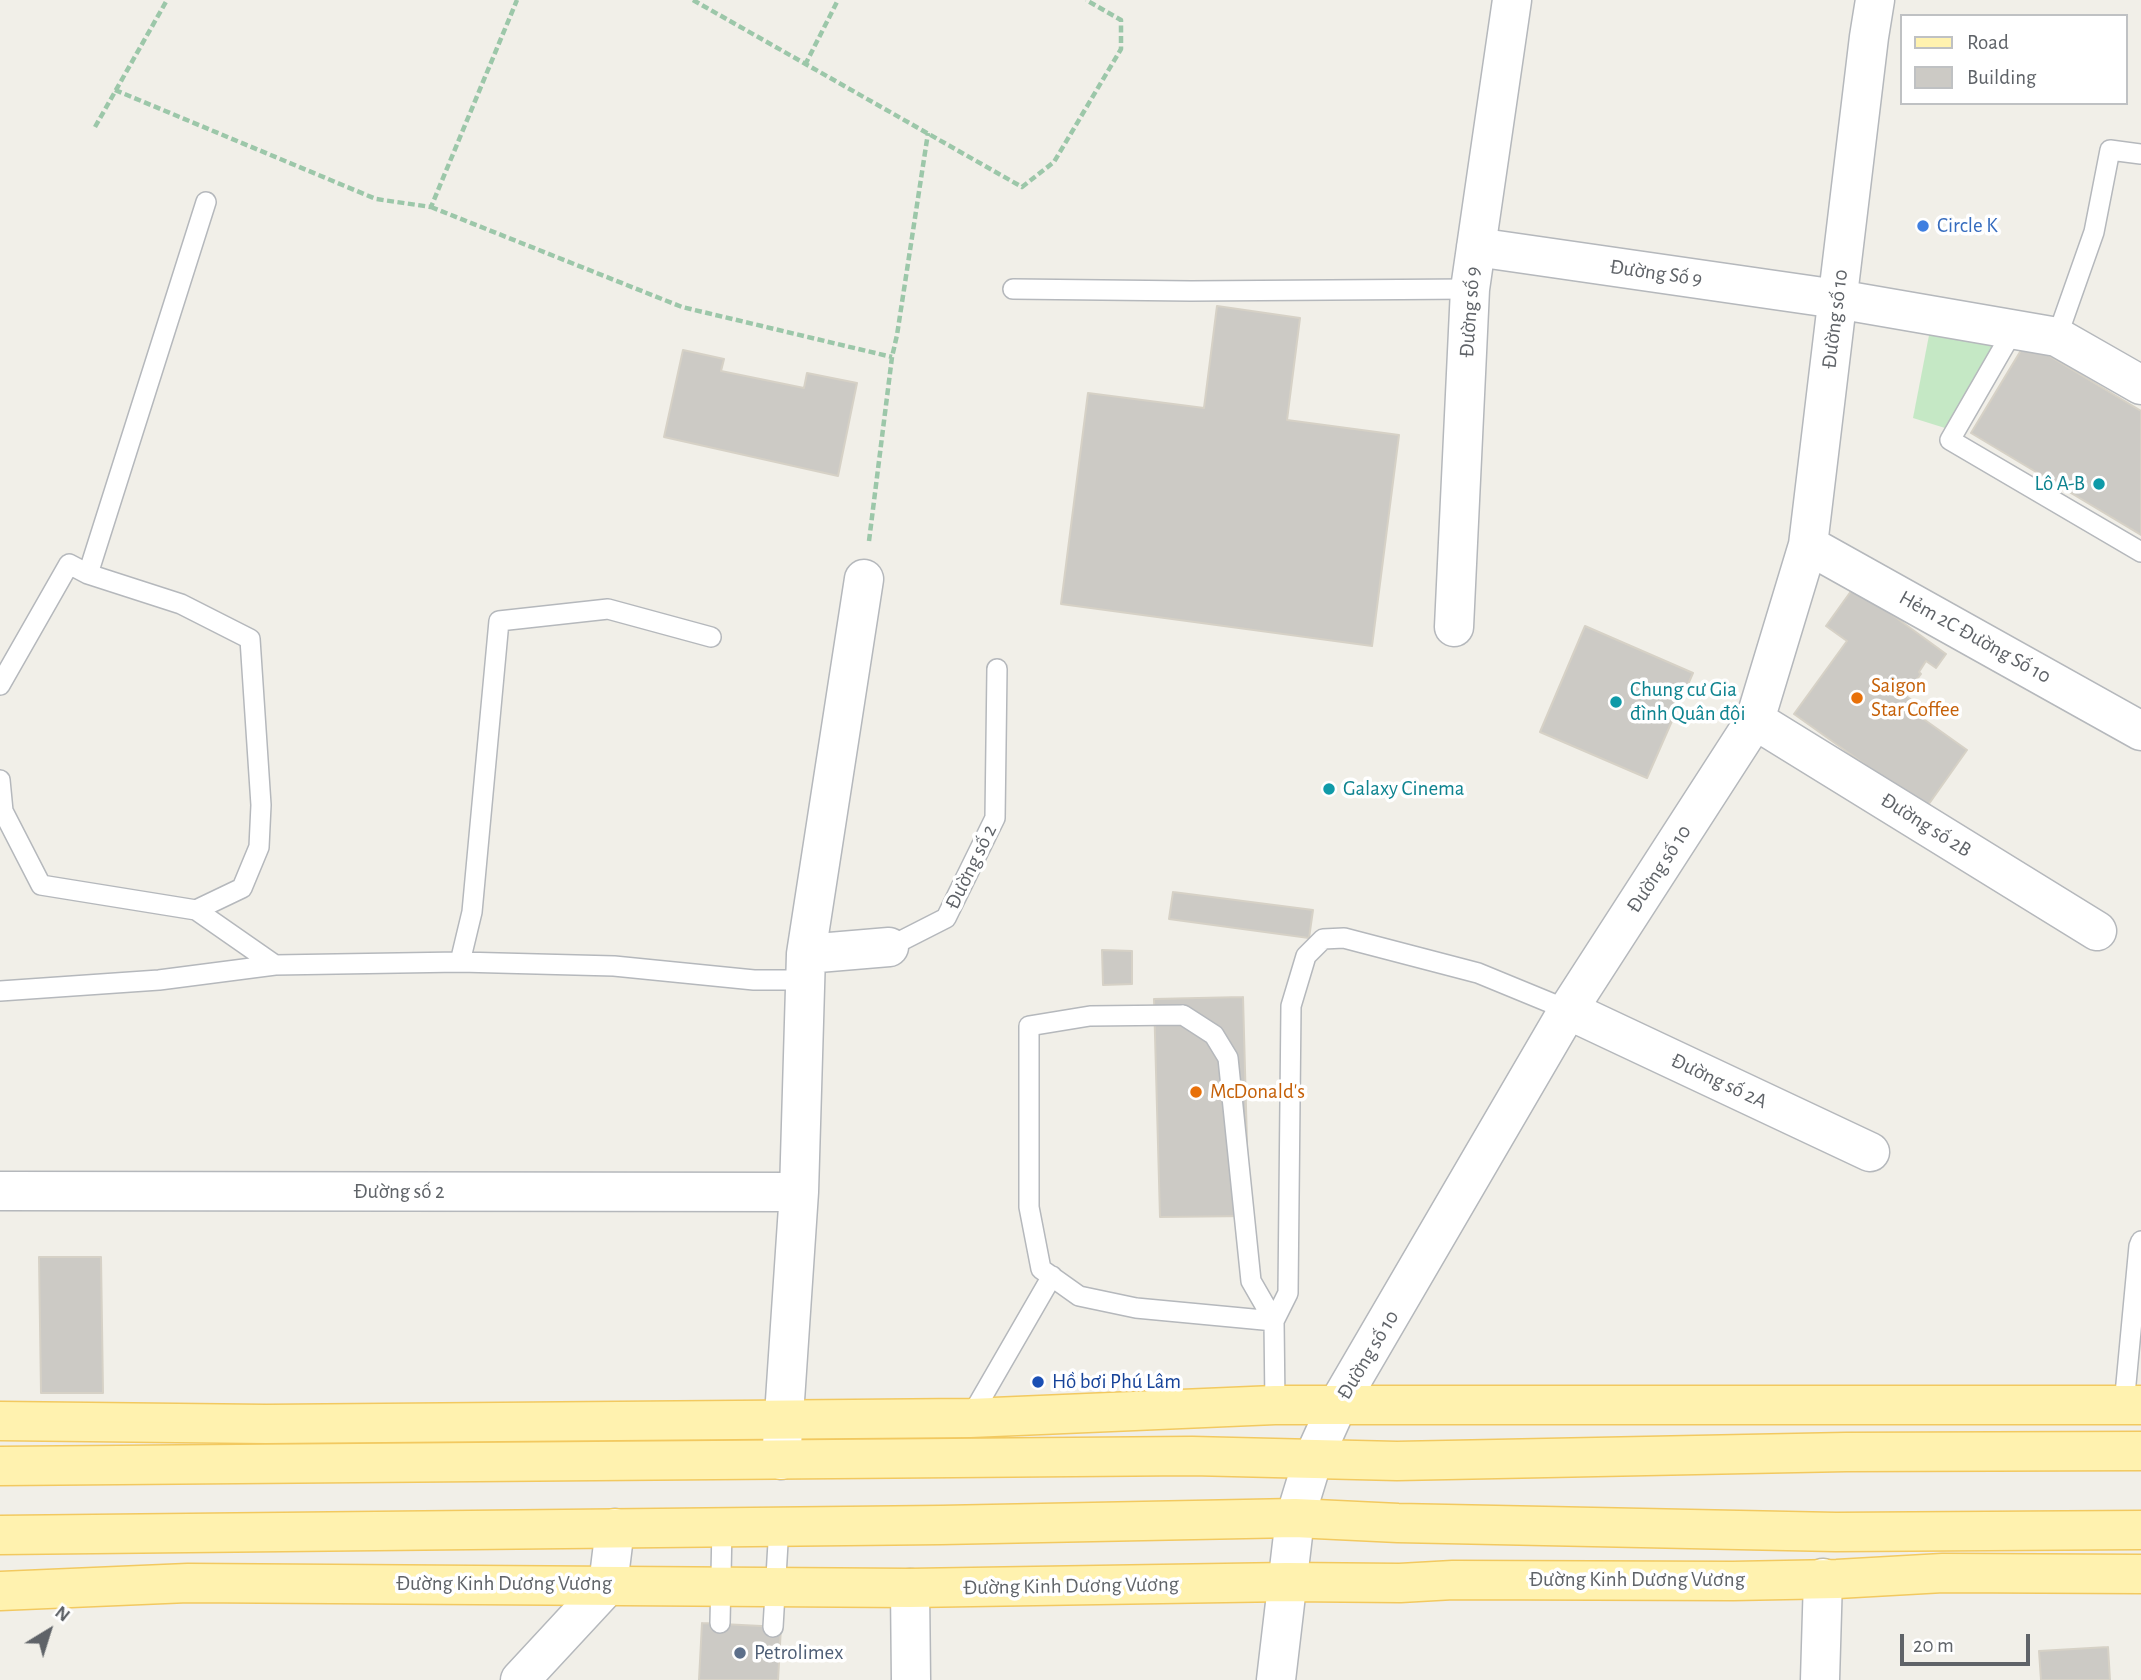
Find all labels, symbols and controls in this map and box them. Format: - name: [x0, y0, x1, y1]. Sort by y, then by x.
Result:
- legend: [1899, 14, 2127, 105]
- text: Road: [1967, 32, 2009, 53]
- text: Building: [1967, 67, 2036, 88]
- place label: Circle K: [1937, 213, 1998, 239]
- marker: Circle K: [1915, 218, 1931, 234]
- street label: Đường Số 9: [1608, 254, 1704, 292]
- street label: Đường số 9: [1454, 265, 1486, 359]
- street label: Đường số 10: [1816, 268, 1854, 370]
- place label: Lô A-B: [2035, 471, 2085, 497]
- marker: Lô A-B: [2091, 476, 2107, 492]
- street label: Hẻm 2C Đường Số 10: [1895, 585, 2055, 689]
- place label: Saigon Star Coffee: [1871, 673, 1959, 723]
- place label: Chung cư Gia đình Quân đội: [1630, 677, 1745, 727]
- marker: Saigon Star Coffee: [1849, 690, 1865, 706]
- marker: Chung cư Gia đình Quân đội: [1608, 694, 1624, 710]
- place label: Galaxy Cinema: [1343, 776, 1465, 802]
- marker: Galaxy Cinema: [1321, 781, 1337, 797]
- street label: Đường số 2B: [1876, 787, 1976, 863]
- street label: Đường số 2: [940, 820, 1002, 914]
- street label: Đường số 10: [1621, 820, 1697, 918]
- street label: Đường số 2A: [1667, 1048, 1771, 1114]
- place label: McDonald's: [1210, 1079, 1305, 1105]
- marker: McDonald's: [1188, 1084, 1204, 1100]
- street label: Đường số 2: [353, 1179, 445, 1205]
- street label: Đường số 10: [1331, 1306, 1405, 1404]
- place label: Hồ bơi Phú Lâm: [1052, 1369, 1181, 1395]
- marker: Hồ bơi Phú Lâm: [1030, 1374, 1046, 1390]
- street label: Đường Kinh Dương Vương: [1529, 1567, 1745, 1593]
- street label: Đường Kinh Dương Vương: [396, 1571, 612, 1597]
- street label: Đường Kinh Dương Vương: [963, 1572, 1179, 1600]
- north arrow: [14, 1596, 84, 1666]
- text: N: [51, 1603, 73, 1626]
- scale bar: [1903, 1620, 2032, 1664]
- text: 20 m: [1913, 1635, 1954, 1656]
- place label: Petrolimex: [754, 1640, 843, 1666]
- marker: Petrolimex: [732, 1645, 748, 1661]

